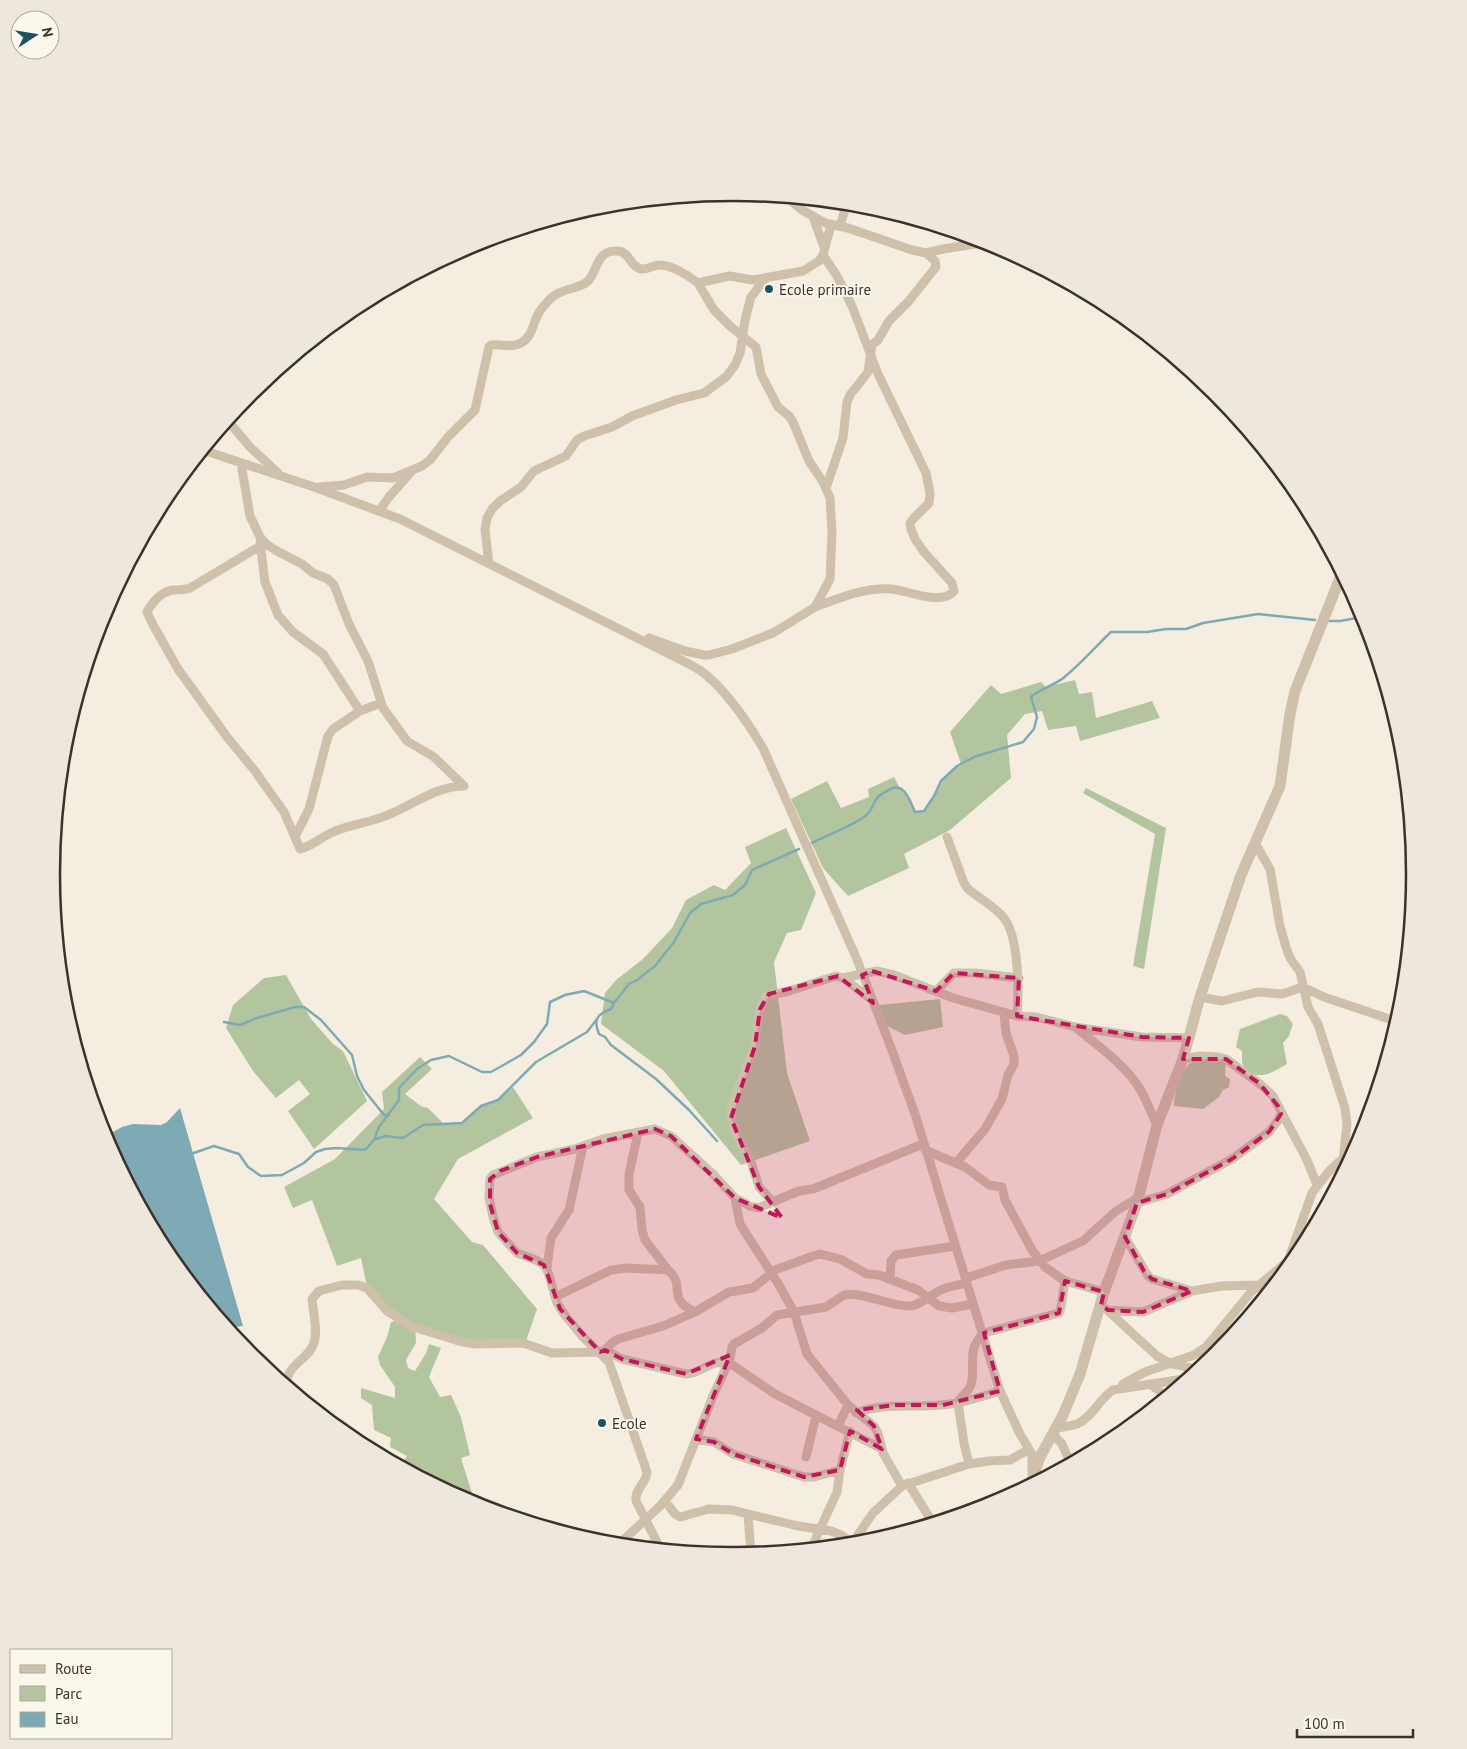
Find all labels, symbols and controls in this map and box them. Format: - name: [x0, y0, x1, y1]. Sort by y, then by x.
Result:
- north arrow: [10, 10, 60, 60]
- text: N: [38, 26, 57, 39]
- place label: Ecole primaire: [779, 280, 871, 299]
- marker: Ecole primaire: [763, 283, 775, 295]
- place label: Ecole: [612, 1414, 647, 1433]
- marker: Ecole: [596, 1417, 608, 1429]
- legend: [10, 1649, 172, 1739]
- text: Route: [55, 1659, 92, 1678]
- text: Parc: [55, 1684, 82, 1703]
- scale bar: [1297, 1706, 1413, 1738]
- text: Eau: [55, 1709, 79, 1728]
- text: 100 m: [1304, 1714, 1345, 1733]

